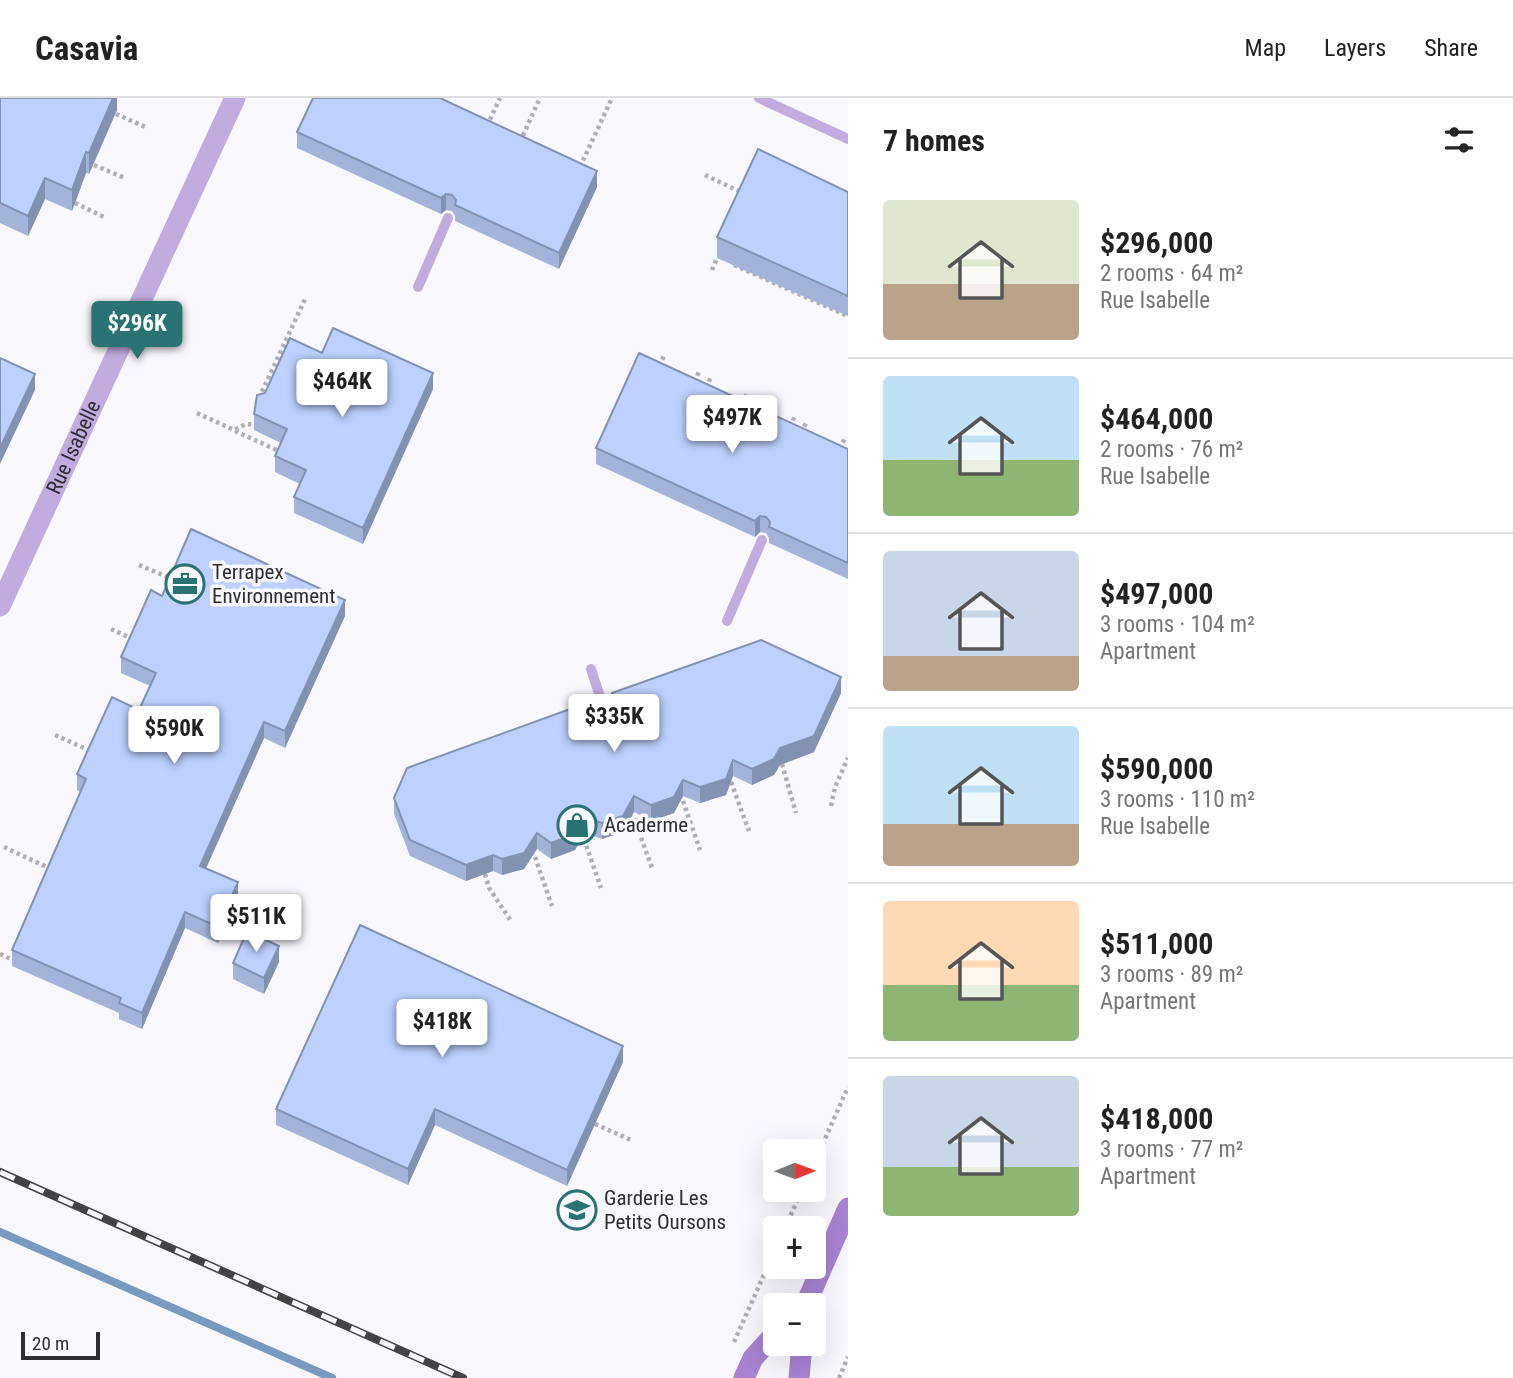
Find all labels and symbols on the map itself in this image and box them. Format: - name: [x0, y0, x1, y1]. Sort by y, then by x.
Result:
- pin: $296K: [88, 302, 186, 361]
- pin: $464K: [293, 360, 391, 419]
- street label: Rue Isabelle: [41, 396, 106, 498]
- pin: $497K: [683, 396, 781, 455]
- place label: Terrapex Environnement: [212, 560, 335, 608]
- office icon: Terrapex Environnement: [164, 563, 206, 605]
- pin: $335K: [565, 694, 663, 754]
- pin: $590K: [125, 706, 223, 766]
- shop icon: Acaderme: [556, 804, 598, 846]
- place label: Acaderme: [604, 813, 688, 837]
- pin: $511K: [207, 894, 305, 954]
- pin: $418K: [393, 1000, 491, 1059]
- north arrow: [763, 1139, 826, 1202]
- place label: Garderie Les Petits Oursons: [604, 1186, 726, 1234]
- school or university icon: Garderie Les Petits Oursons: [556, 1189, 598, 1231]
- scale bar: [21, 1329, 100, 1361]

